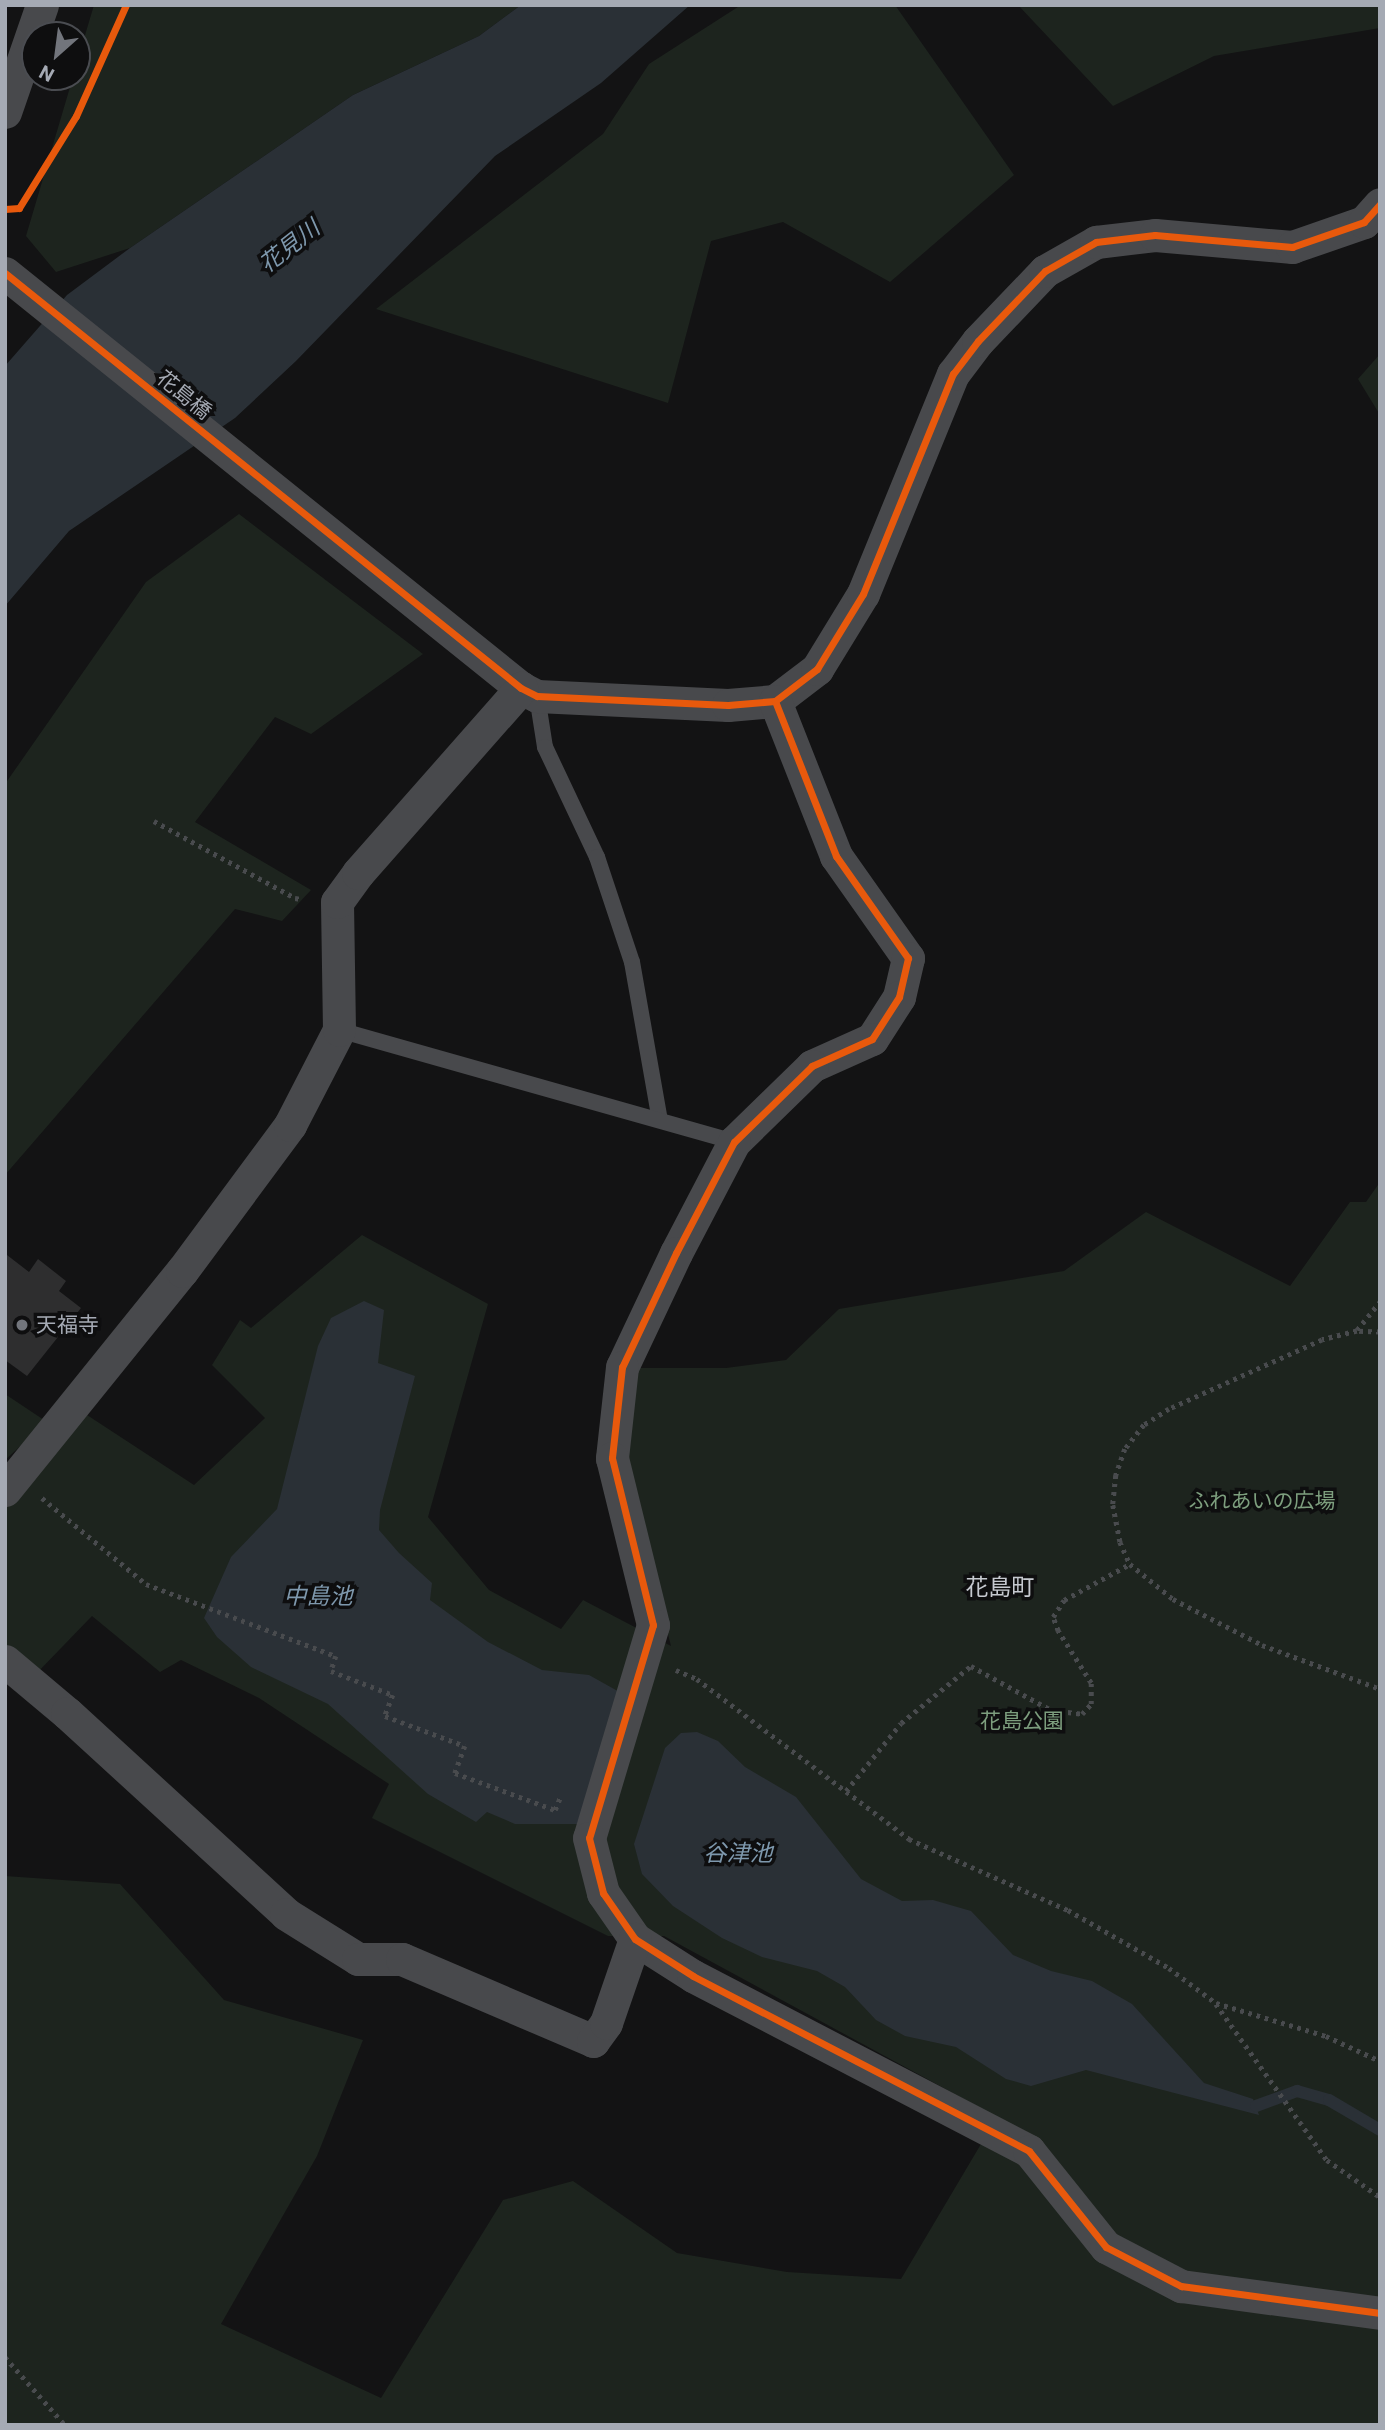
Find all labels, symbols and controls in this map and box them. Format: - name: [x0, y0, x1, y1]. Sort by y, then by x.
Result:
- north arrow: [21, 21, 91, 91]
- text: N: [36, 60, 58, 87]
- water label: 花見川: [254, 215, 326, 279]
- street label: 花島橋: [152, 365, 216, 425]
- place label: 天福寺: [36, 1312, 99, 1338]
- marker: 天福寺: [14, 1317, 30, 1333]
- park label: ふれあいの広場: [1189, 1488, 1335, 1514]
- district label: 花島町: [966, 1574, 1034, 1602]
- water label: 中島池: [284, 1583, 352, 1611]
- park label: 花島公園: [980, 1708, 1064, 1734]
- water label: 谷津池: [704, 1840, 772, 1868]

